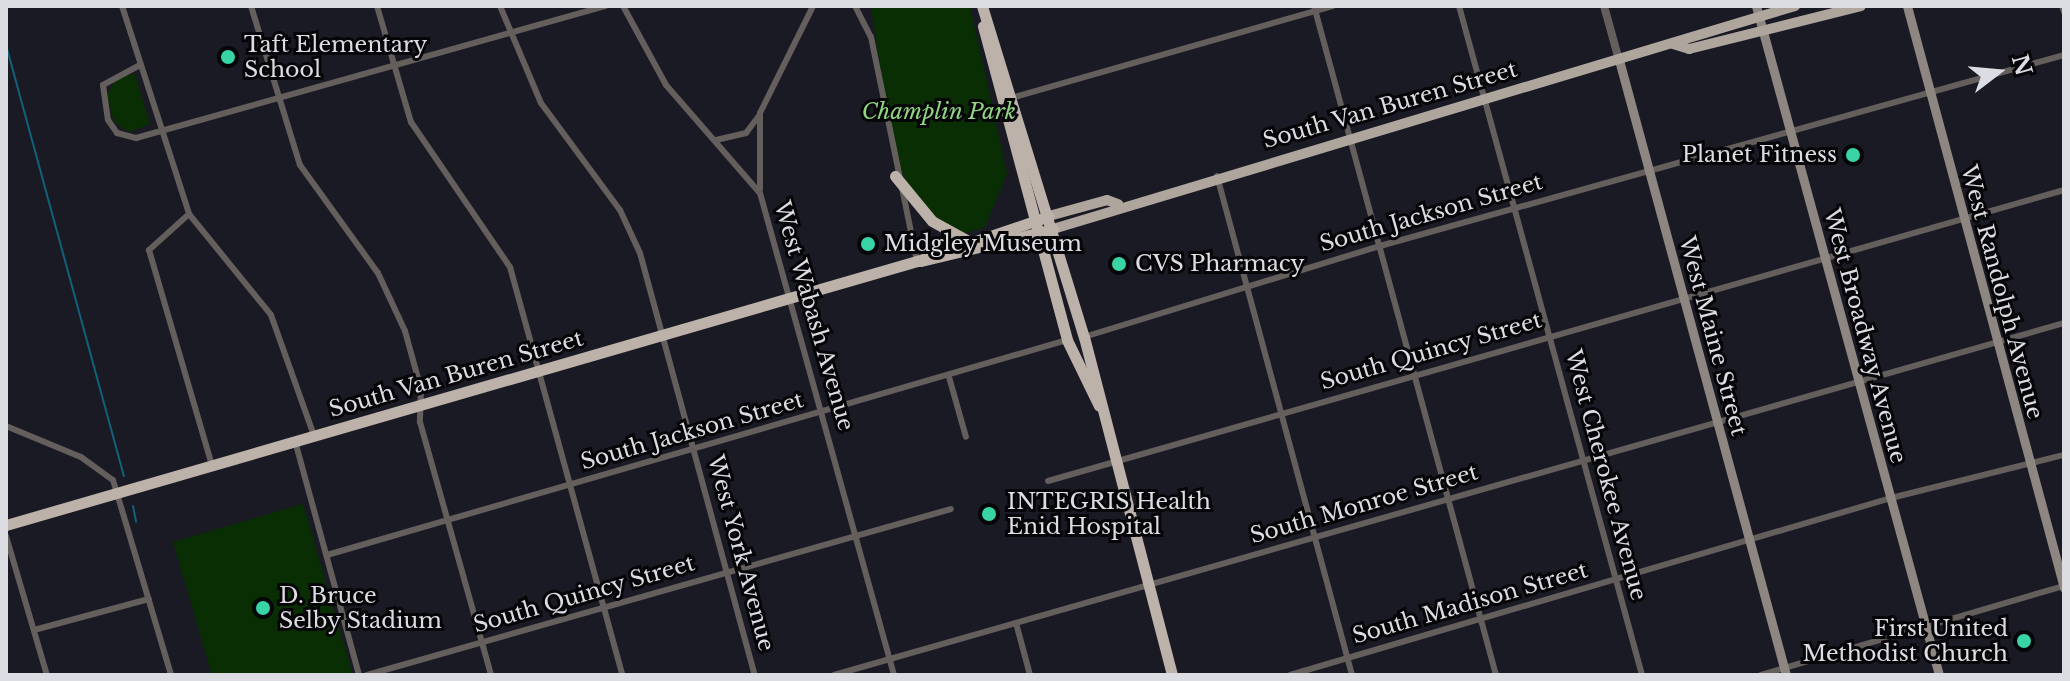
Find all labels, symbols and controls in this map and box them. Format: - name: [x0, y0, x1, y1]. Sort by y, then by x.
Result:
- place label: Taft Elementary School: [244, 31, 427, 82]
- north arrow: [1958, 32, 2038, 112]
- marker: Taft Elementary School: [219, 48, 237, 66]
- text: N: [2006, 52, 2037, 79]
- street label: South Van Buren Street: [1260, 56, 1520, 154]
- park label: Champlin Park: [862, 99, 1016, 125]
- place label: Planet Fitness: [1682, 142, 1837, 168]
- marker: Planet Fitness: [1844, 146, 1862, 164]
- street label: West Randolph Avenue: [1955, 162, 2049, 422]
- street label: South Jackson Street: [1317, 169, 1545, 257]
- street label: West Wabash Avenue: [768, 197, 860, 435]
- street label: West Broadway Avenue: [1818, 205, 1912, 467]
- place label: Midgley Museum: [884, 231, 1083, 257]
- street label: West Maine Street: [1674, 233, 1752, 439]
- marker: Midgley Museum: [859, 235, 877, 253]
- place label: CVS Pharmacy: [1135, 251, 1305, 277]
- marker: CVS Pharmacy: [1110, 255, 1128, 273]
- street label: South Quincy Street: [1317, 307, 1545, 395]
- street label: South Van Buren Street: [326, 325, 586, 423]
- street label: West Cherokee Avenue: [1560, 346, 1652, 604]
- street label: South Jackson Street: [578, 387, 806, 475]
- street label: West York Avenue: [702, 451, 780, 655]
- street label: South Monroe Street: [1247, 459, 1481, 549]
- place label: INTEGRIS Health Enid Hospital: [1007, 488, 1211, 540]
- marker: INTEGRIS Health Enid Hospital: [978, 503, 1000, 525]
- street label: South Quincy Street: [470, 550, 698, 638]
- street label: South Madison Street: [1349, 557, 1591, 649]
- place label: D. Bruce Selby Stadium: [279, 582, 443, 634]
- marker: D. Bruce Selby Stadium: [254, 599, 272, 617]
- place label: First United Methodist Church: [1802, 615, 2008, 666]
- marker: First United Methodist Church: [2015, 632, 2033, 650]

